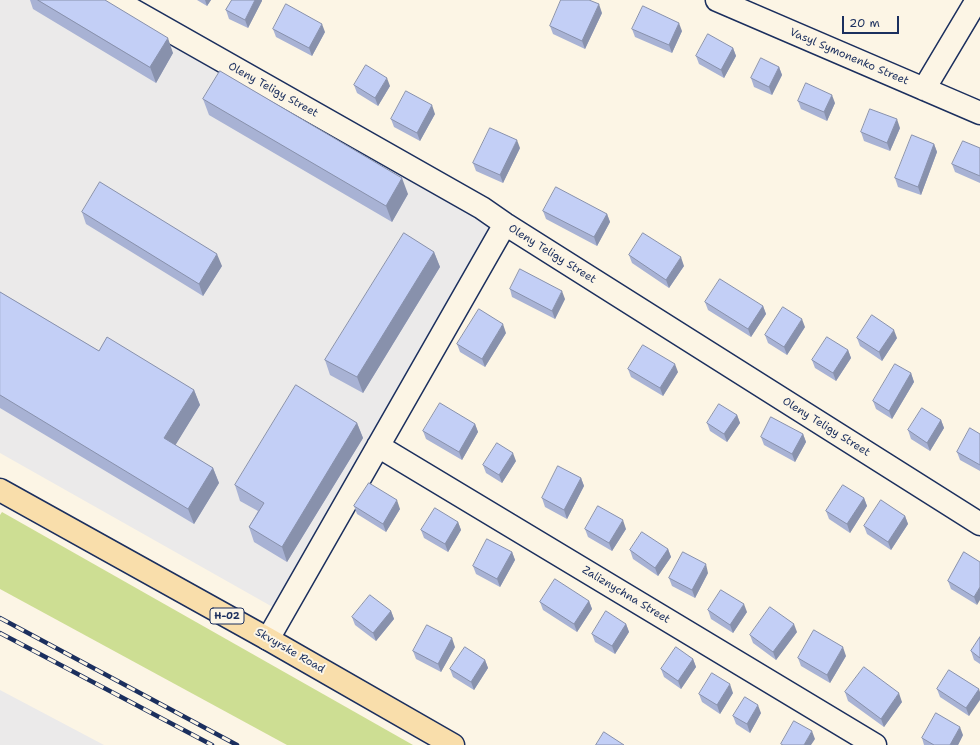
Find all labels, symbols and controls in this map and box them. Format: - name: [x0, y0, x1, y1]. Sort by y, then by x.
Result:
- scale bar: [844, 8, 901, 34]
- text: 20 m: [849, 15, 880, 31]
- street label: Vasyl Symonenko Street: [787, 26, 911, 88]
- street label: Oleny Teligy Street: [226, 60, 320, 120]
- street label: Oleny Teligy Street: [506, 222, 598, 286]
- street label: Oleny Teligy Street: [780, 395, 872, 459]
- street label: Zaliznychna Street: [580, 564, 672, 626]
- road number: Н-02: [210, 608, 244, 624]
- street label: Skvyrske Road: [253, 626, 327, 676]

